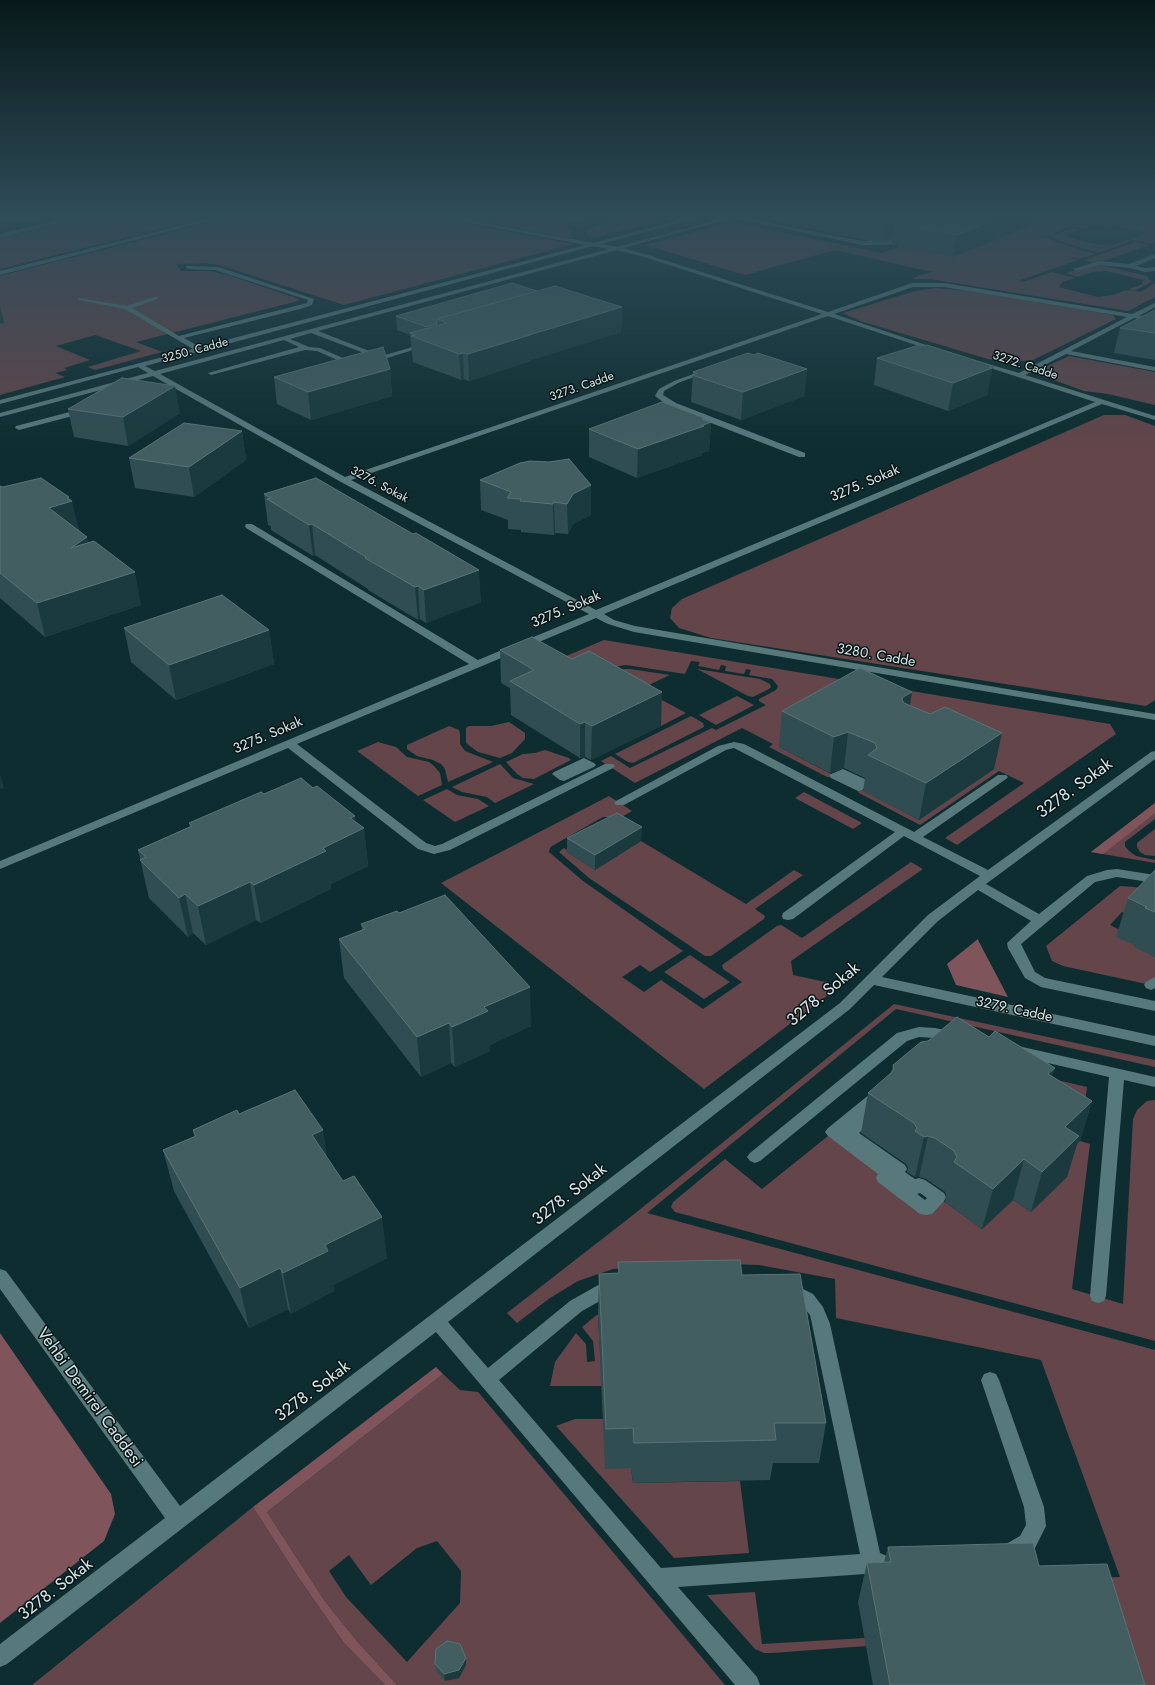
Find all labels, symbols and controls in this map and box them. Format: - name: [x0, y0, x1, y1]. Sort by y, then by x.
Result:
- street label: 3250. Cadde: [160, 335, 230, 367]
- street label: 3272. Cadde: [991, 349, 1059, 383]
- street label: 3273. Cadde: [548, 369, 616, 405]
- street label: 3275. Sokak: [828, 462, 902, 506]
- street label: 3276. Sokak: [348, 464, 410, 506]
- street label: 3275. Sokak: [529, 588, 603, 632]
- street label: 3280. Cadde: [835, 641, 917, 671]
- street label: 3275. Sokak: [231, 714, 305, 758]
- street label: 3278. Sokak: [1033, 755, 1117, 823]
- street label: 3278. Sokak: [783, 959, 865, 1031]
- street label: 3279. Cadde: [974, 994, 1054, 1026]
- street label: 3278. Sokak: [529, 1160, 611, 1230]
- street label: Vehbi Demirel Caddesi: [32, 1324, 146, 1472]
- street label: 3278. Sokak: [271, 1357, 355, 1427]
- street label: 3278. Sokak: [15, 1555, 97, 1625]

